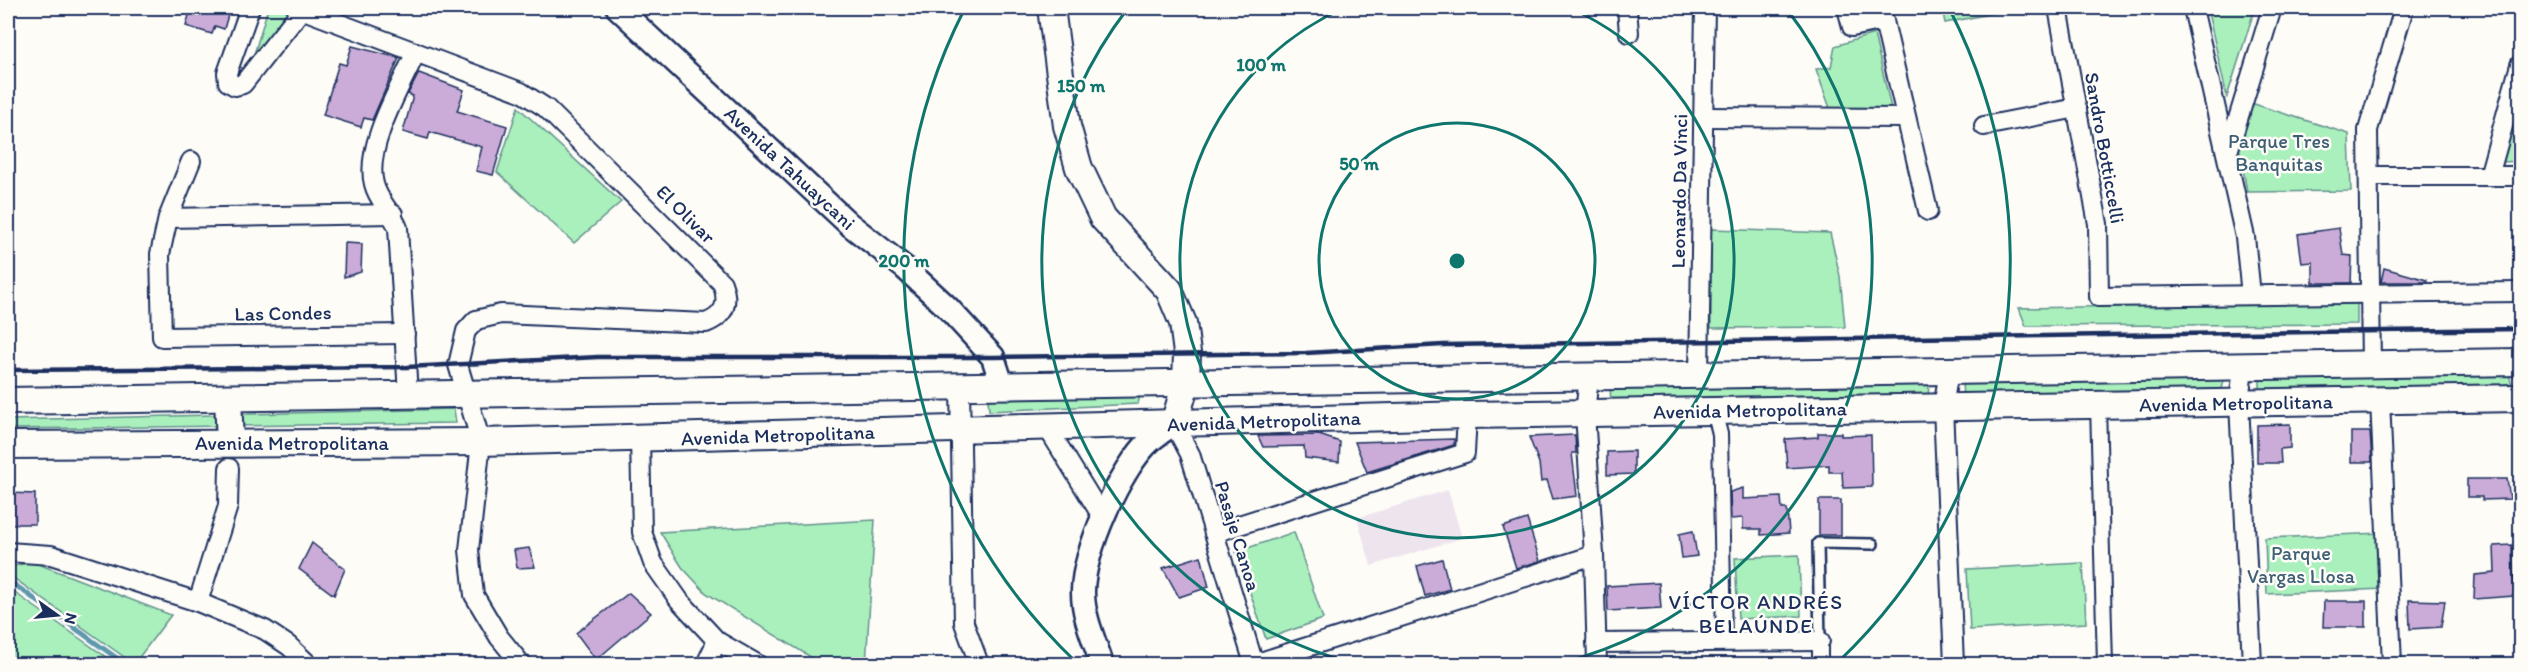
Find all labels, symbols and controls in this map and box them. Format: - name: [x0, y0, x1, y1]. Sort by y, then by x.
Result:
- text: 100 m: [1236, 54, 1287, 76]
- street label: Sandro Botticcelli: [2080, 71, 2130, 225]
- text: 150 m: [1057, 75, 1106, 97]
- street label: Avenida Tahuaycani: [720, 101, 860, 235]
- street label: Leonardo Da Vinci: [1666, 113, 1692, 269]
- park label: Parque Tres Banquitas: [2228, 129, 2330, 176]
- text: 50 m: [1339, 153, 1380, 175]
- street label: El Olivar: [652, 180, 720, 248]
- text: 200 m: [879, 250, 930, 272]
- centre of rings: [1447, 251, 1467, 271]
- street label: Las Condes: [234, 300, 332, 326]
- street label: Avenida Metropolitana: [2139, 389, 2334, 417]
- street label: Avenida Metropolitana: [1653, 396, 1848, 424]
- street label: Avenida Metropolitana: [1167, 406, 1362, 436]
- street label: Avenida Metropolitana: [681, 420, 876, 450]
- street label: Avenida Metropolitana: [195, 431, 390, 455]
- street label: Pasaje Canoa: [1210, 478, 1266, 595]
- park label: Parque Vargas Llosa: [2247, 541, 2356, 588]
- north arrow: [27, 585, 87, 645]
- district label: VÍCTOR ANDRÉS BELAÚNDE: [1668, 589, 1844, 638]
- text: N: [60, 611, 82, 626]

